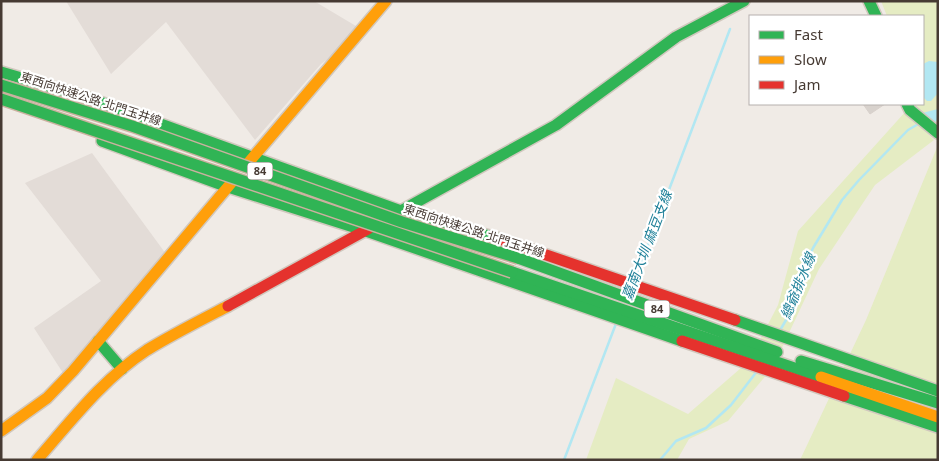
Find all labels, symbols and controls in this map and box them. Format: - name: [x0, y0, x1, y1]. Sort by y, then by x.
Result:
- legend: [749, 15, 924, 105]
- text: Fast: [794, 24, 823, 44]
- text: Slow: [794, 49, 827, 69]
- street label: 東西向快速公路 北門玉井線: [19, 68, 164, 129]
- text: Jam: [792, 74, 821, 94]
- road number: 84: [248, 162, 272, 180]
- water label: 嘉南大圳 麻豆支線: [617, 186, 677, 302]
- street label: 東西向快速公路 北門玉井線: [402, 200, 547, 261]
- water label: 總爺排水線: [776, 248, 820, 322]
- road number: 84: [644, 300, 670, 318]

